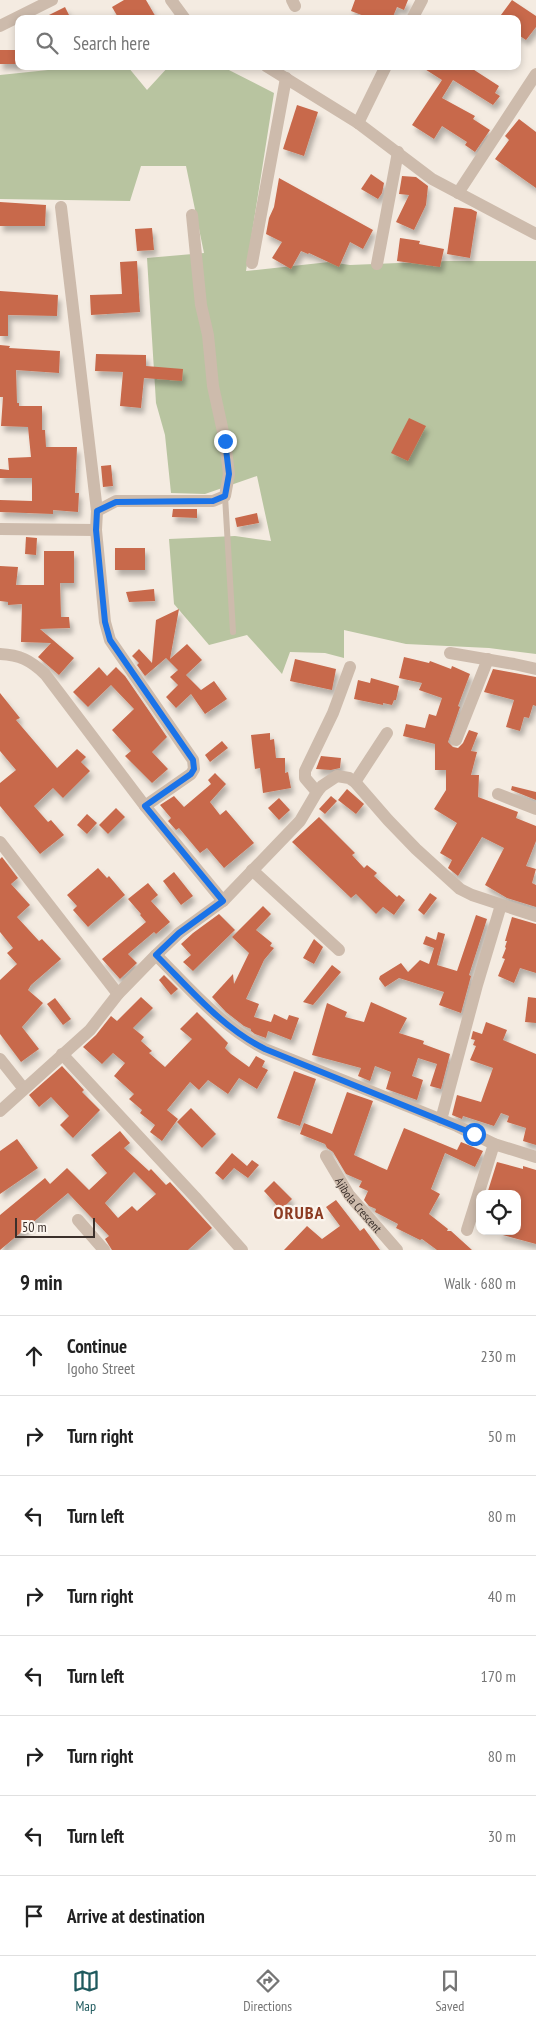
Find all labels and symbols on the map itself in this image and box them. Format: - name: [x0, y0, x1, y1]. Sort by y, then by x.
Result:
- route end: [214, 430, 237, 453]
- route start: [463, 1123, 486, 1146]
- street label: Ajibola Crescent: [333, 1174, 386, 1236]
- district label: ORUBA: [273, 1201, 325, 1224]
- scale bar: [15, 1215, 95, 1238]

